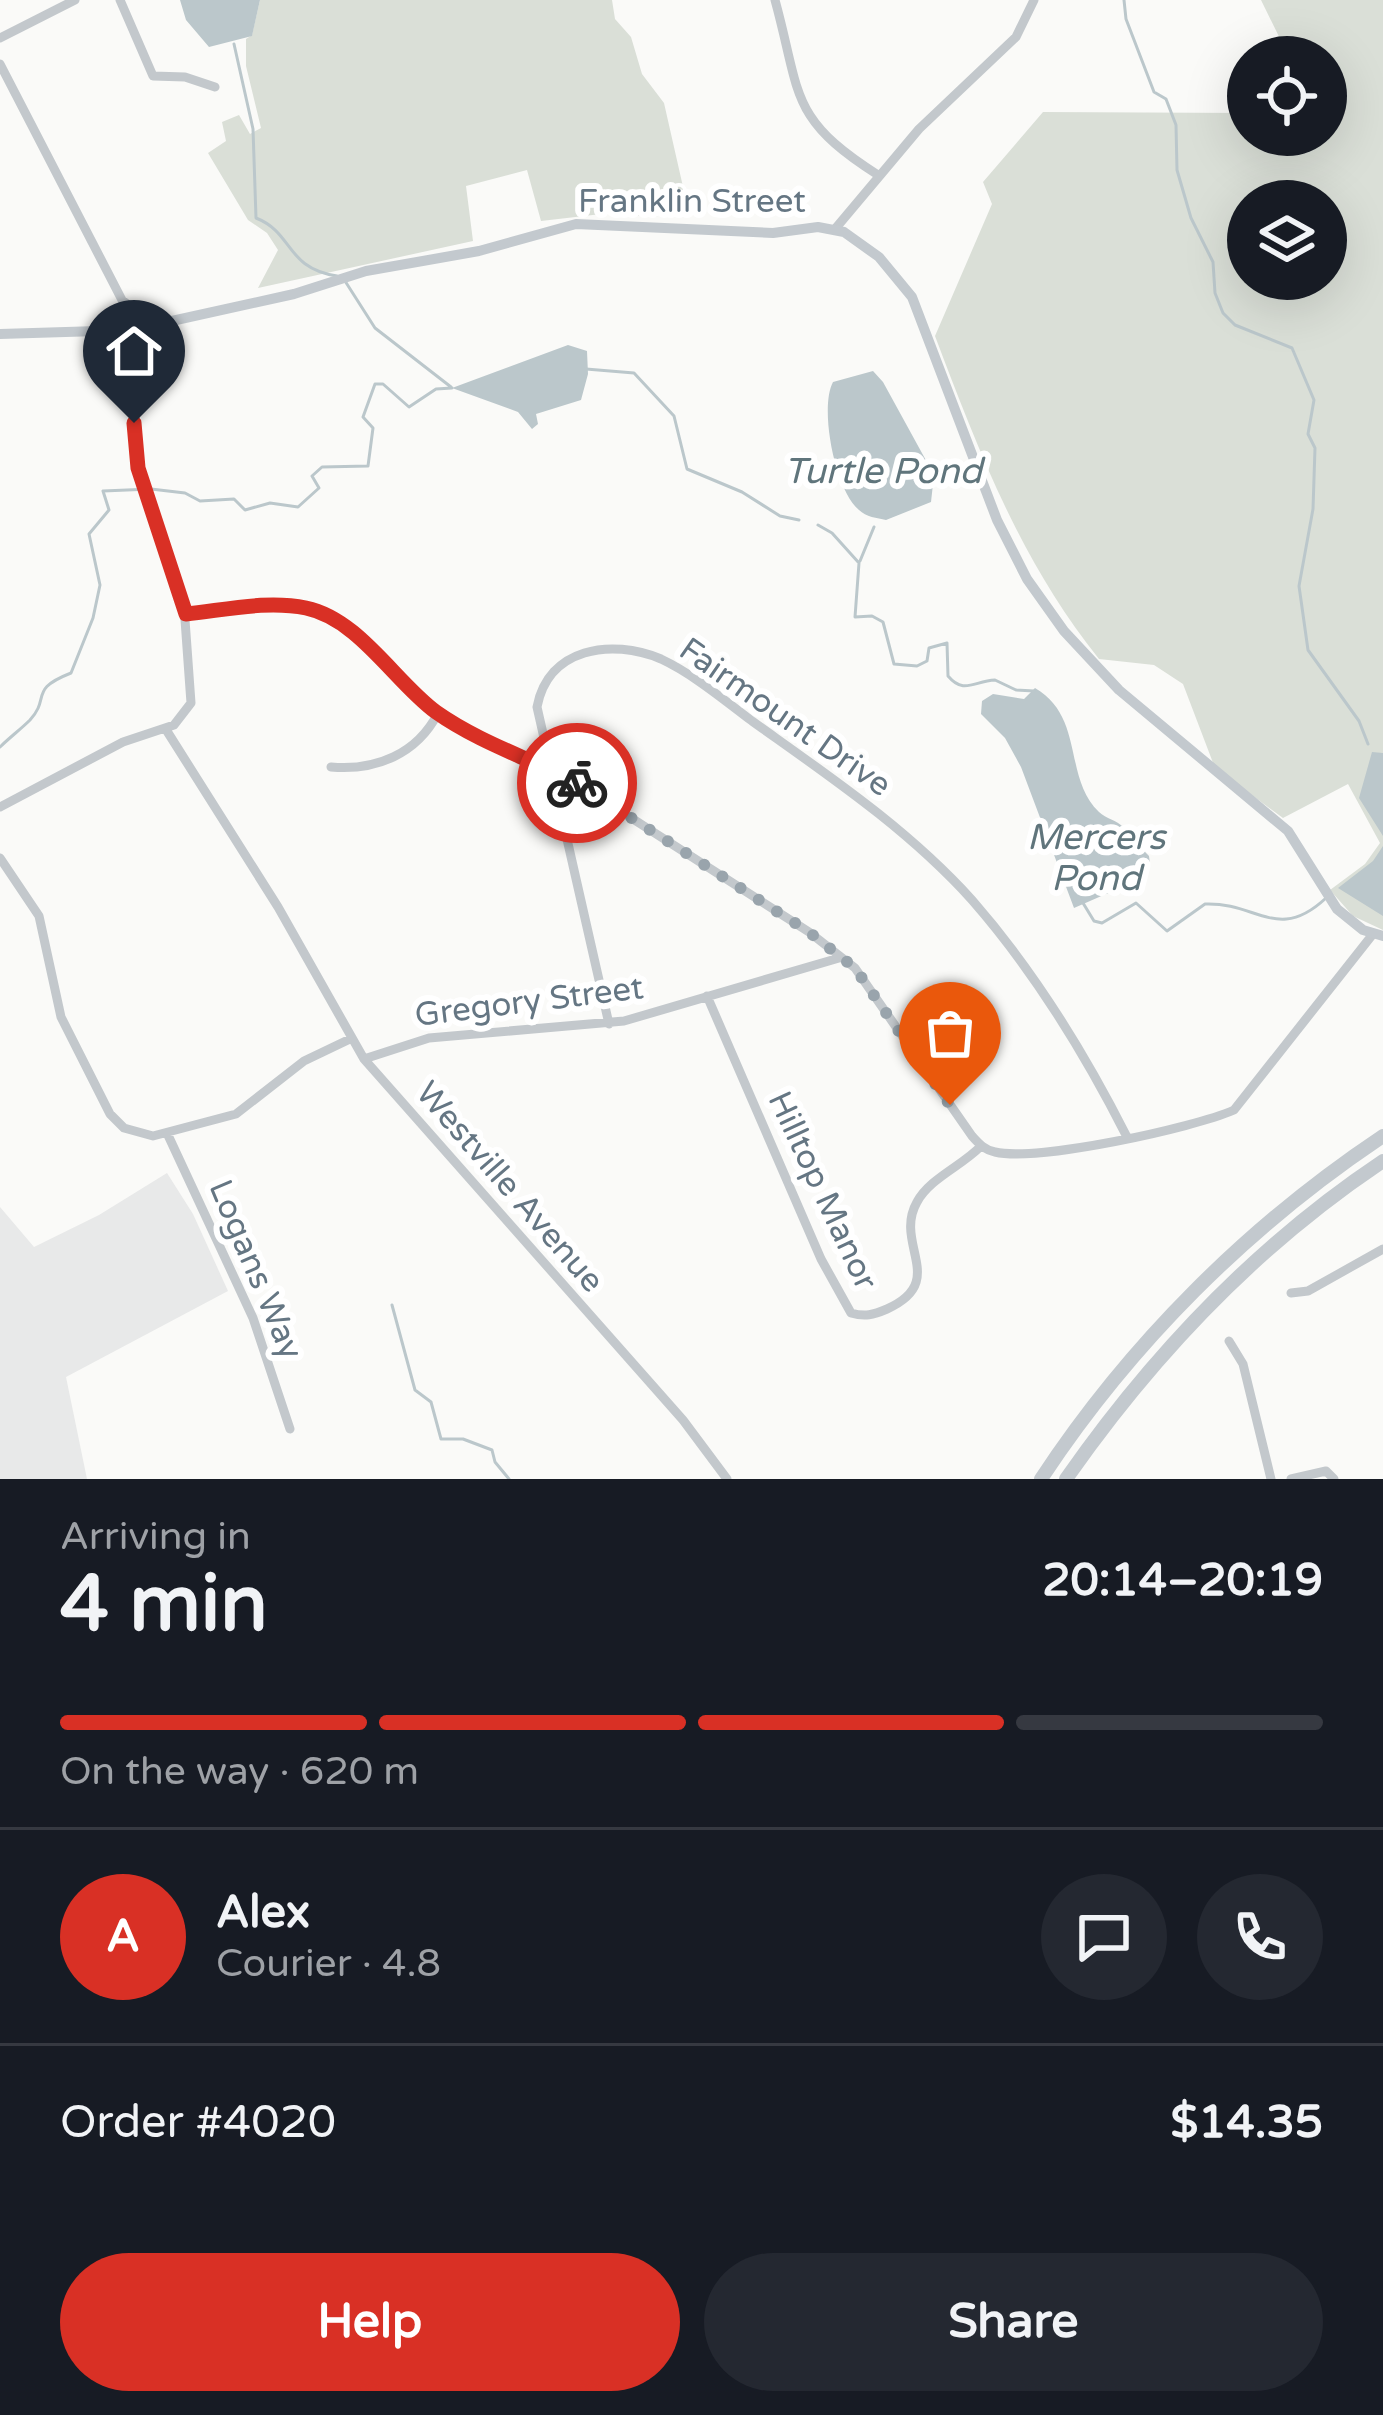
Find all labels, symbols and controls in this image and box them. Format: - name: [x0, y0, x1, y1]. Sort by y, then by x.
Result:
- map controls: [1227, 36, 1347, 300]
- button: locate: [1227, 36, 1347, 156]
- button: layers: [1227, 180, 1347, 300]
- street label: Franklin Street: [578, 182, 806, 221]
- pin: [83, 300, 185, 423]
- icon: home: [101, 318, 167, 384]
- water label: Turtle Pond: [784, 450, 986, 493]
- street label: Fairmount Drive: [672, 630, 899, 805]
- courier: [517, 723, 637, 843]
- icon: bike: [544, 750, 610, 816]
- water label: Mercers Pond: [1027, 816, 1168, 900]
- street label: Gregory Street: [413, 968, 646, 1035]
- pin: [899, 982, 1001, 1105]
- icon: bag: [917, 1000, 983, 1066]
- street label: Westville Avenue: [408, 1074, 612, 1300]
- street label: Hilltop Manor: [760, 1085, 886, 1296]
- street label: Logans Way: [200, 1174, 311, 1365]
- text: Arriving in: [60, 1513, 251, 1560]
- text: 20:14–20:19: [1042, 1554, 1323, 1608]
- text: 4 min: [60, 1558, 268, 1652]
- text: On the way · 620 m: [60, 1748, 419, 1795]
- button: chat: [1041, 1874, 1167, 2000]
- button: phone: [1197, 1874, 1323, 2000]
- text: Alex: [216, 1886, 310, 1940]
- text: A: [106, 1910, 140, 1964]
- text: Courier · 4.8: [216, 1940, 441, 1987]
- text: Order #4020: [60, 2096, 336, 2150]
- text: $14.35: [1171, 2096, 1323, 2150]
- button: Help: [60, 2253, 680, 2391]
- button: Share: [704, 2253, 1323, 2391]

